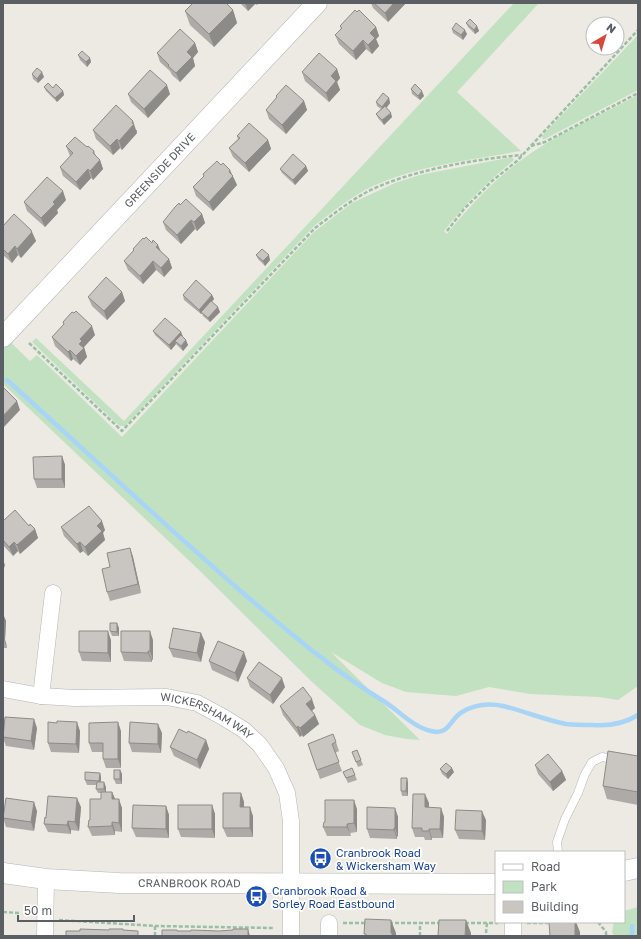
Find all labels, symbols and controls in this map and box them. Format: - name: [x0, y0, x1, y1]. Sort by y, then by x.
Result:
- north arrow: [585, 16, 625, 56]
- text: N: [604, 20, 619, 35]
- street label: GREENSIDE DRIVE: [121, 130, 198, 210]
- street label: WICKERSHAM WAY: [160, 690, 256, 741]
- bus stop icon: Cranbrook Road & Wickersham Way: [308, 846, 334, 872]
- place label: Cranbrook Road & Wickersham Way: [336, 846, 436, 872]
- legend: [495, 851, 625, 923]
- text: Road: [531, 859, 560, 874]
- street label: CRANBROOK ROAD: [138, 876, 241, 889]
- text: Park: [531, 879, 557, 894]
- bus stop icon: Cranbrook Road & Sorley Road Eastbound: [243, 884, 269, 910]
- place label: Cranbrook Road & Sorley Road Eastbound: [272, 884, 395, 910]
- scale bar: [18, 897, 134, 923]
- text: Building: [531, 899, 579, 914]
- text: 50 m: [24, 903, 52, 918]

